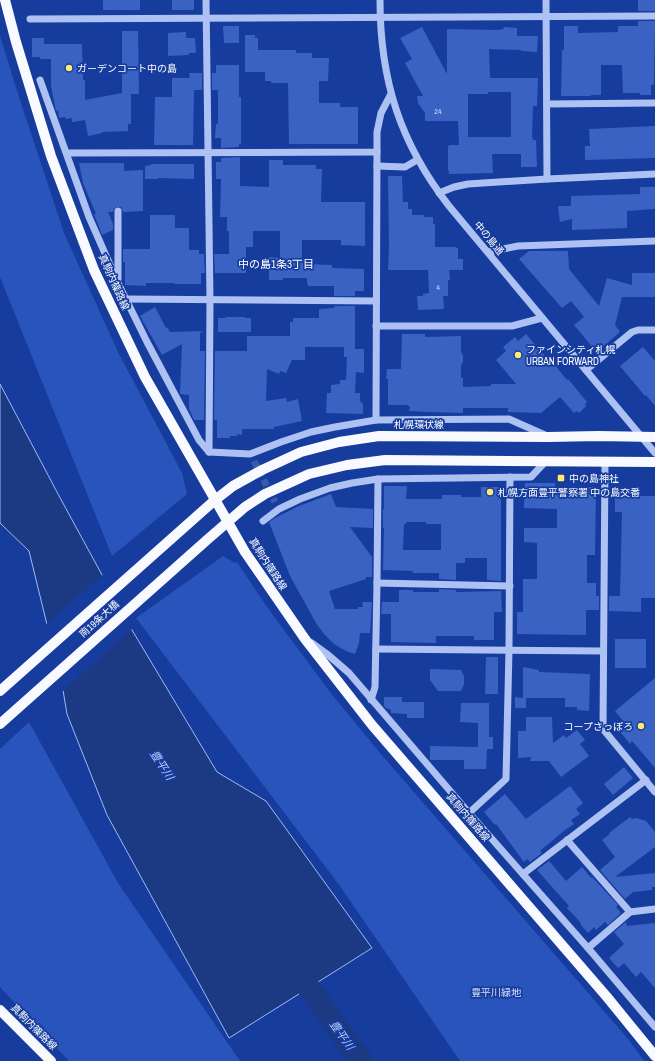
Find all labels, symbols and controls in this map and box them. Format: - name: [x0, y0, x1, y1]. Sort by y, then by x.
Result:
- place label: ガーデンコート中の島: [77, 62, 177, 75]
- marker: ガーデンコート中の島: [64, 63, 74, 73]
- house number: 24: [434, 106, 442, 116]
- street label: 中の島通: [471, 219, 507, 257]
- street label: 真駒内篠路線: [96, 252, 132, 312]
- district label: 中の島1条3丁目: [238, 257, 314, 271]
- house number: 4: [436, 282, 440, 292]
- place label: ファインシティ札幌 URBAN FORWARD: [526, 343, 615, 368]
- marker: ファインシティ札幌 URBAN FORWARD: [513, 350, 523, 360]
- street label: 札幌環状線: [394, 418, 444, 431]
- place label: 中の島神社: [569, 472, 619, 485]
- marker: 中の島神社: [556, 473, 566, 483]
- place label: 札幌方面豊平警察署 中の島交番: [498, 486, 640, 499]
- marker: 札幌方面豊平警察署 中の島交番: [485, 487, 495, 497]
- street label: 真駒内篠路線: [246, 535, 290, 593]
- street label: 南19条大橋: [76, 598, 122, 640]
- place label: コープさっぽろ: [564, 720, 633, 733]
- marker: コープさっぽろ: [636, 721, 646, 731]
- water label: 豊平川: [147, 747, 177, 783]
- street label: 真駒内篠路線: [443, 790, 493, 844]
- park label: 豊平川緑地: [471, 986, 522, 999]
- street label: 真駒内篠路線: [8, 1001, 60, 1053]
- water label: 豊平川: [327, 1017, 358, 1053]

